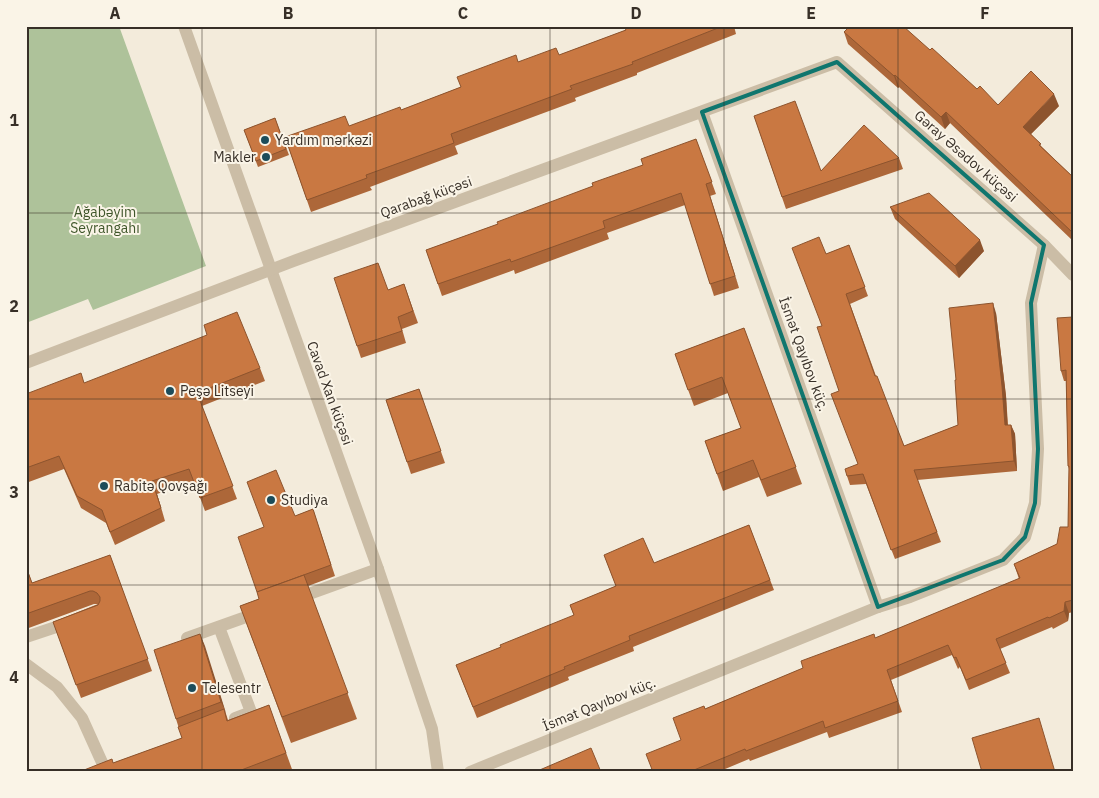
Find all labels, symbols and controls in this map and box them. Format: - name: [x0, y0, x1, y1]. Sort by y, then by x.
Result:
- text: A: [110, 3, 121, 23]
- text: B: [283, 3, 294, 23]
- text: C: [458, 3, 468, 23]
- text: D: [630, 3, 642, 23]
- text: E: [806, 3, 816, 23]
- text: F: [980, 3, 990, 23]
- street label: Gəray Əsədov küçəsi: [911, 106, 1021, 206]
- text: 1: [9, 110, 19, 130]
- place label: Yardım mərkəzi: [275, 131, 372, 149]
- marker: Yardım mərkəzi: [259, 134, 271, 146]
- place label: Makler: [213, 148, 256, 166]
- marker: Makler: [260, 151, 272, 163]
- street label: Qarabağ küçəsi: [378, 172, 474, 222]
- park label: Ağabəyim Seyrangahı: [70, 203, 140, 237]
- street label: İsmət Qayıbov küç.: [775, 294, 833, 414]
- text: 2: [9, 296, 19, 316]
- street label: Cavad Xan küçəsi: [303, 339, 357, 447]
- place label: Peşə Litseyi: [180, 382, 254, 400]
- marker: Peşə Litseyi: [164, 385, 176, 397]
- place label: Rabitə Qovşağı: [114, 477, 208, 495]
- marker: Rabitə Qovşağı: [98, 480, 110, 492]
- text: 3: [9, 482, 19, 502]
- place label: Studiya: [281, 491, 328, 509]
- marker: Studiya: [265, 494, 277, 506]
- text: 4: [9, 667, 19, 687]
- street label: İsmət Qayıbov küç.: [540, 673, 658, 735]
- place label: Telesentr: [202, 679, 261, 697]
- marker: Telesentr: [186, 682, 198, 694]

